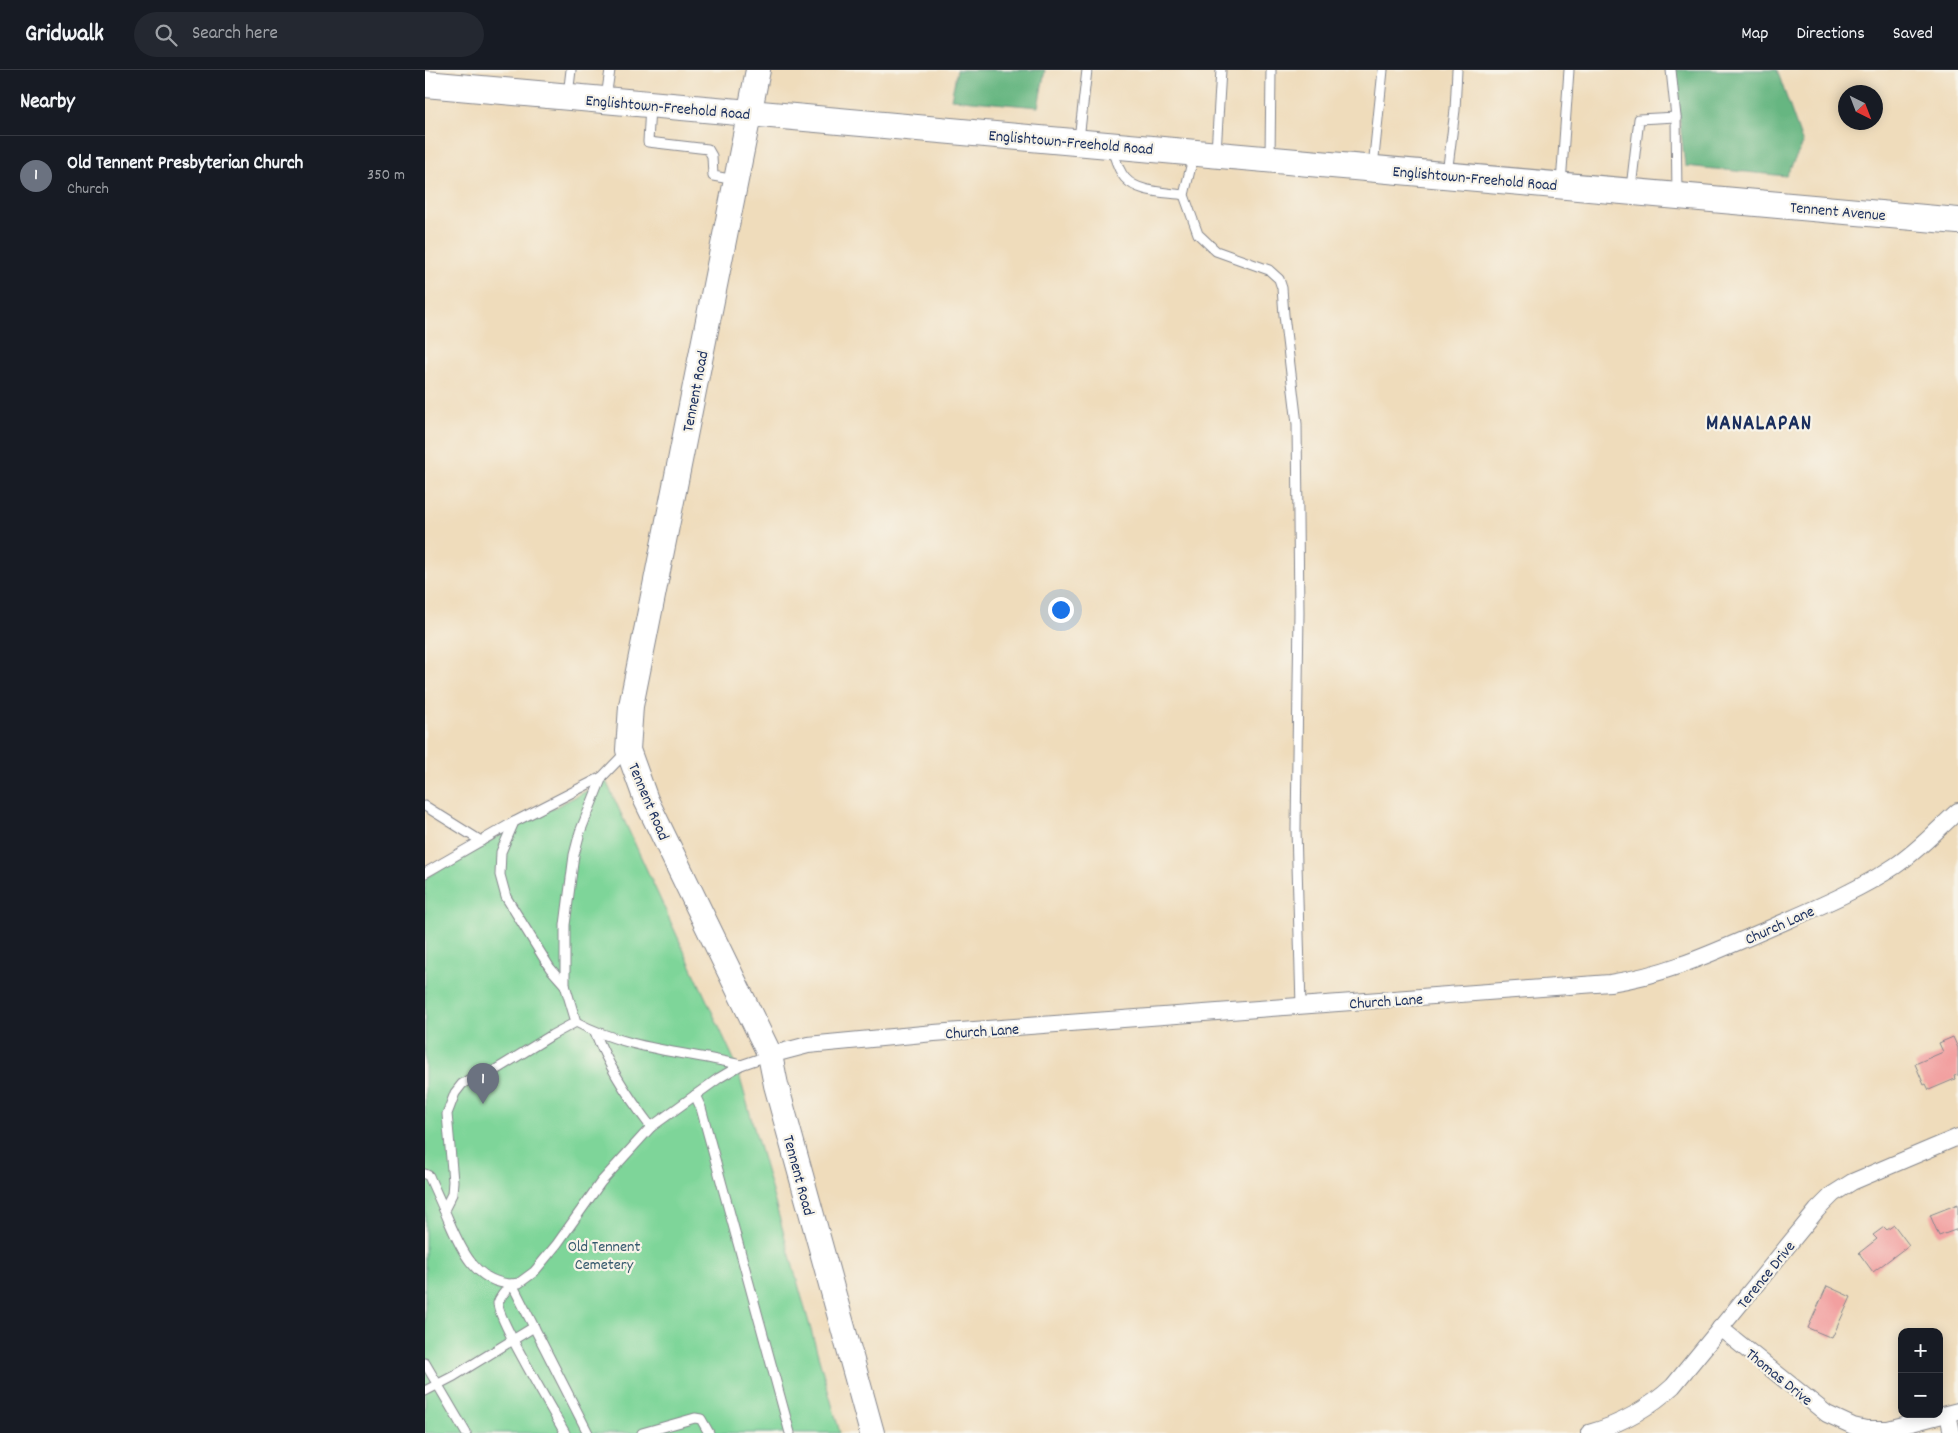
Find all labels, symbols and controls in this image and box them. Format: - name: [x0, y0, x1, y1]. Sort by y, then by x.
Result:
- search box: [134, 12, 484, 57]
- text: Gridwalk: [25, 18, 104, 52]
- icon: search: [152, 21, 180, 49]
- text: Search here: [192, 21, 278, 48]
- text: Map: [1741, 22, 1768, 47]
- text: Directions: [1796, 22, 1865, 47]
- text: Saved: [1893, 22, 1933, 47]
- north arrow: [1838, 85, 1883, 130]
- text: Nearby: [20, 88, 75, 118]
- street label: Englishtown-Freehold Road: [585, 90, 751, 127]
- street label: Englishtown-Freehold Road: [988, 125, 1154, 162]
- text: Old Tennent Presbyterian Church: [67, 151, 303, 178]
- street label: Englishtown-Freehold Road: [1392, 161, 1558, 198]
- text: 1: [34, 164, 38, 187]
- text: 350 m: [367, 164, 405, 187]
- text: Church: [67, 178, 109, 201]
- street label: Tennent Avenue: [1789, 197, 1887, 228]
- street label: Tennent Road: [677, 349, 716, 434]
- district label: MANALAPAN: [1706, 410, 1812, 440]
- your location: [1048, 597, 1074, 623]
- street label: Tennent Road: [621, 760, 674, 844]
- street label: Church Lane: [1742, 901, 1818, 952]
- street label: Church Lane: [1348, 988, 1424, 1017]
- street label: Church Lane: [944, 1018, 1020, 1047]
- pin: 1: [467, 1063, 499, 1104]
- street label: Tennent Road: [776, 1133, 819, 1218]
- park label: Old Tennent Cemetery: [568, 1236, 640, 1277]
- street label: Terence Drive: [1732, 1237, 1802, 1315]
- map controls: [1898, 1328, 1943, 1418]
- button: +: [1898, 1328, 1943, 1373]
- street label: Thomas Drive: [1740, 1344, 1817, 1412]
- button: −: [1898, 1373, 1943, 1418]

